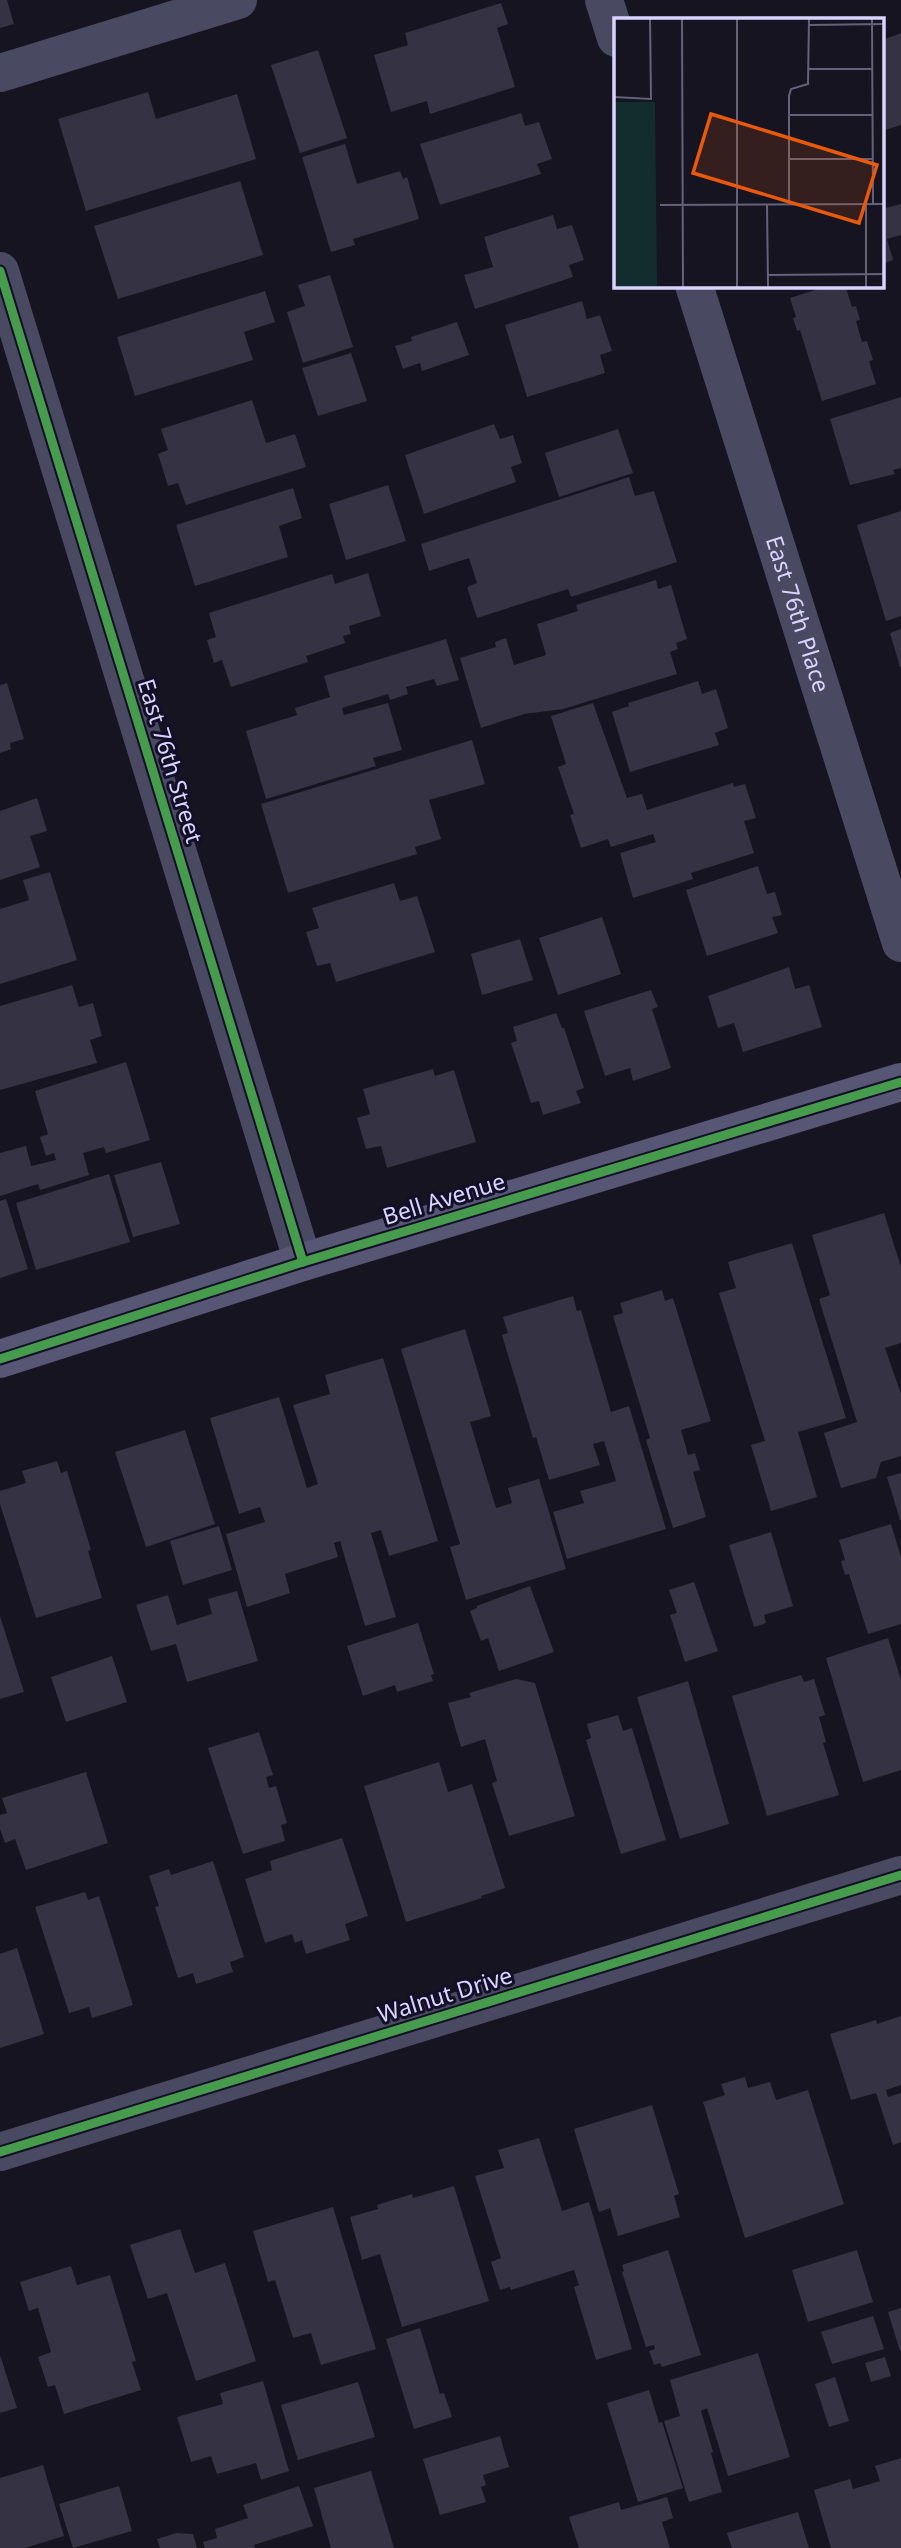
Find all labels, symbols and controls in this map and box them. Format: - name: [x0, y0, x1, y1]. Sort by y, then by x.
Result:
- inset map: [614, 18, 884, 287]
- street label: East 76th Place: [759, 531, 838, 696]
- street label: East 76th Street: [131, 675, 211, 847]
- street label: Bell Avenue: [379, 1164, 509, 1232]
- street label: Walnut Drive: [373, 1958, 516, 2030]

